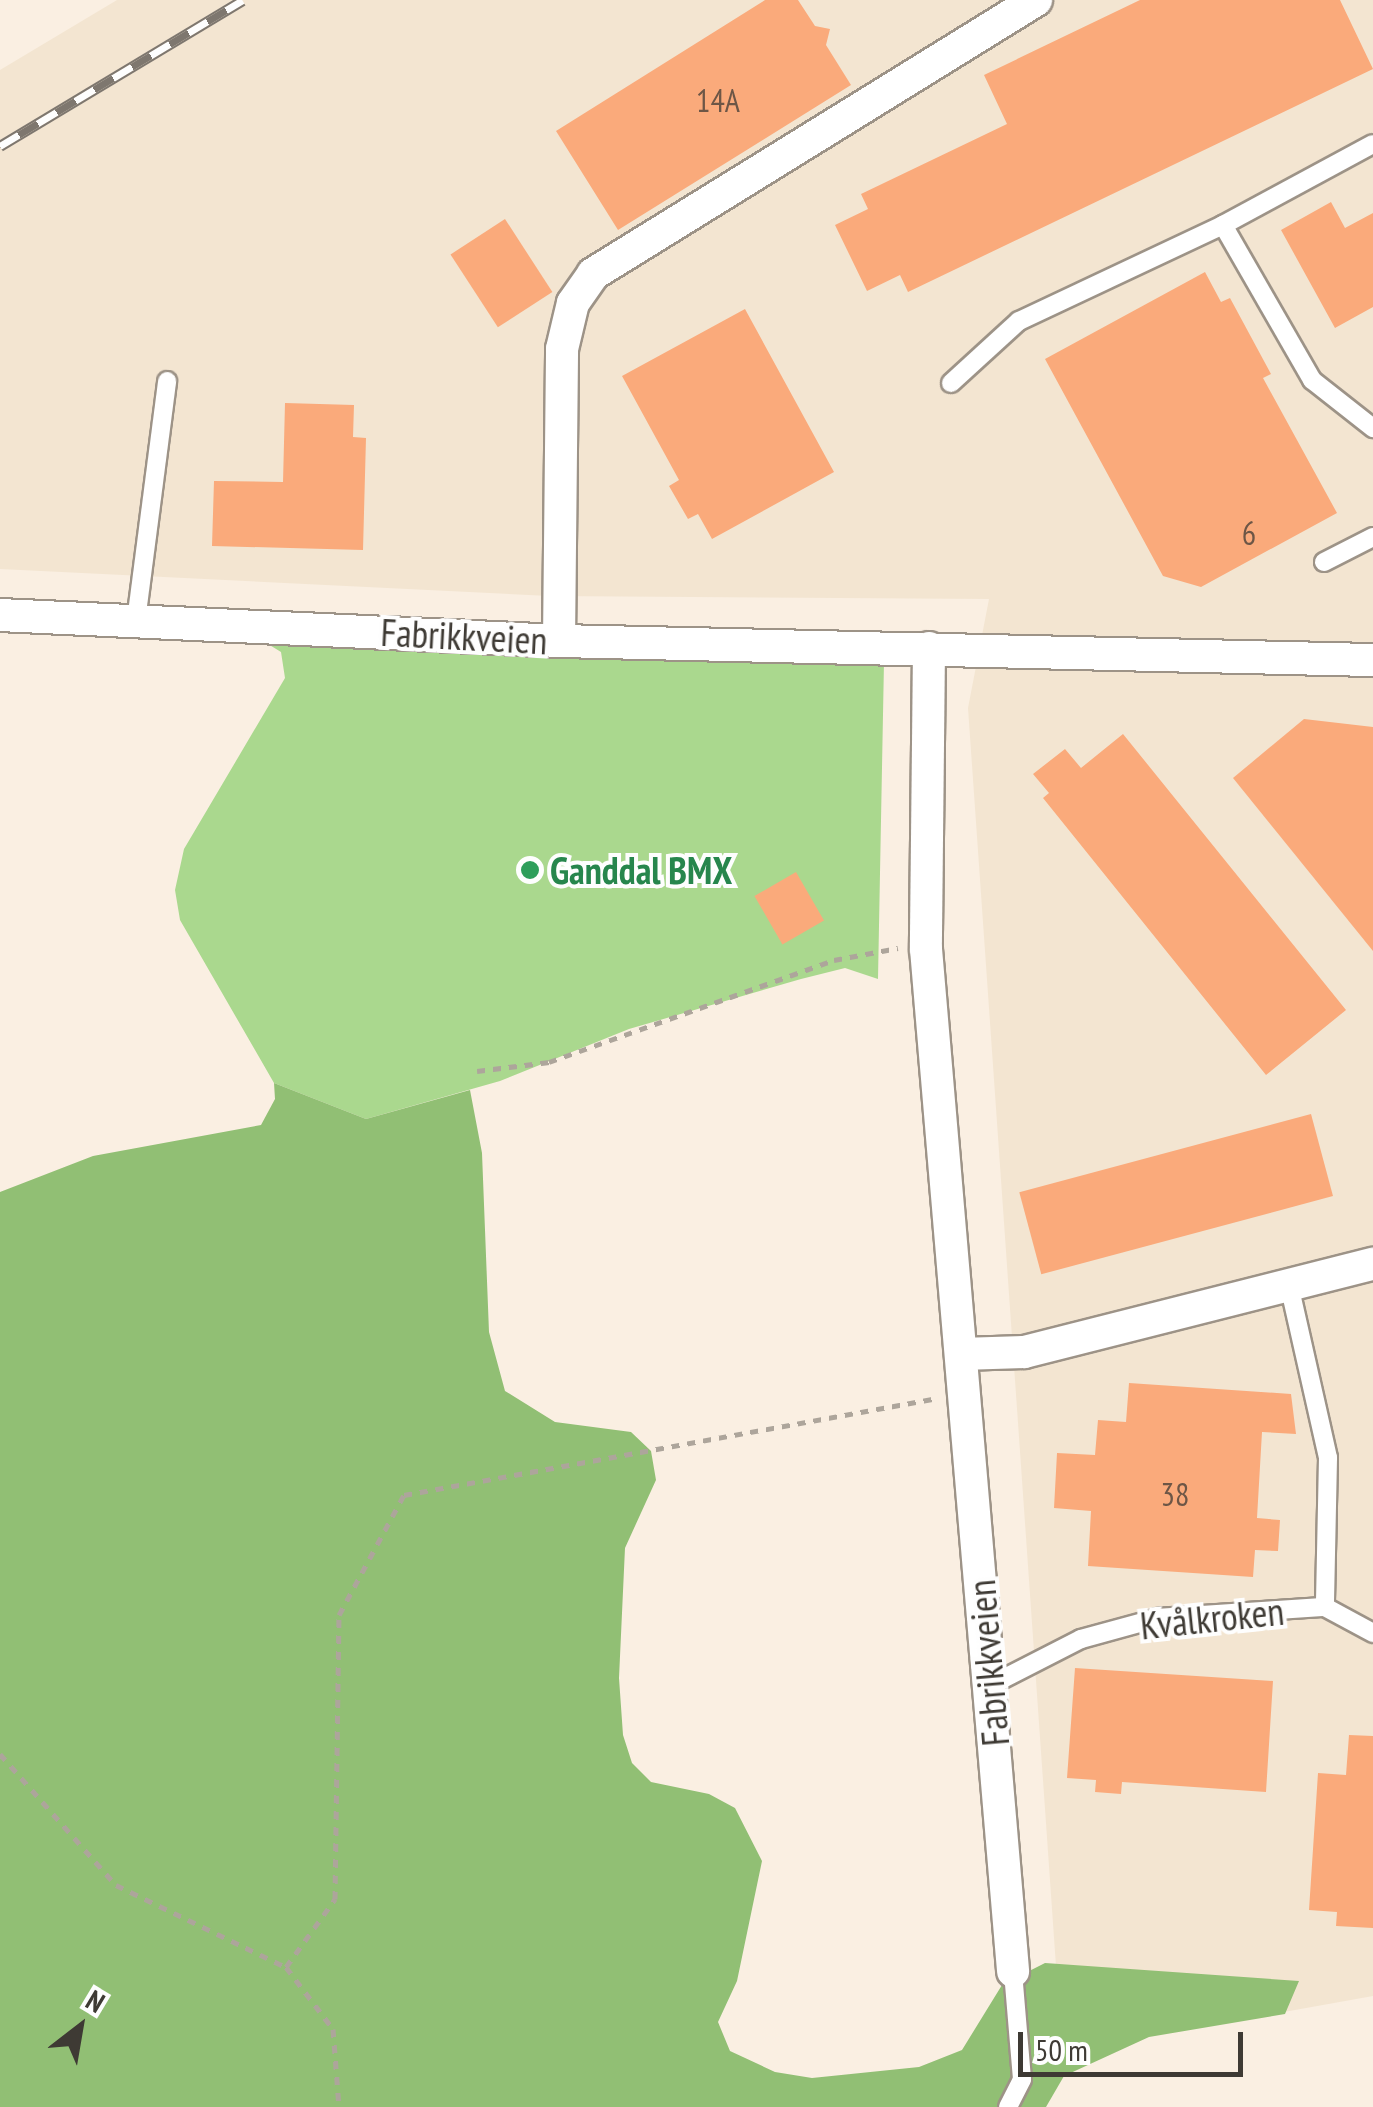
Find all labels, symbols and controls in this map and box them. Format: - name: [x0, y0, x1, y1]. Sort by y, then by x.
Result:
- house number: 14A: [696, 81, 740, 119]
- house number: 6: [1242, 514, 1256, 552]
- street label: Fabrikkveien: [380, 609, 548, 663]
- place label: Ganddal BMX: [550, 847, 732, 893]
- marker: Ganddal BMX: [519, 859, 541, 881]
- house number: 38: [1161, 1475, 1189, 1513]
- street label: Fabrikkveien: [958, 1578, 1018, 1748]
- street label: Kvålkroken: [1138, 1588, 1286, 1648]
- north arrow: [30, 1977, 130, 2077]
- text: N: [80, 1981, 112, 2021]
- scale bar: [1023, 2012, 1248, 2074]
- text: 50 m: [1035, 2030, 1088, 2069]

